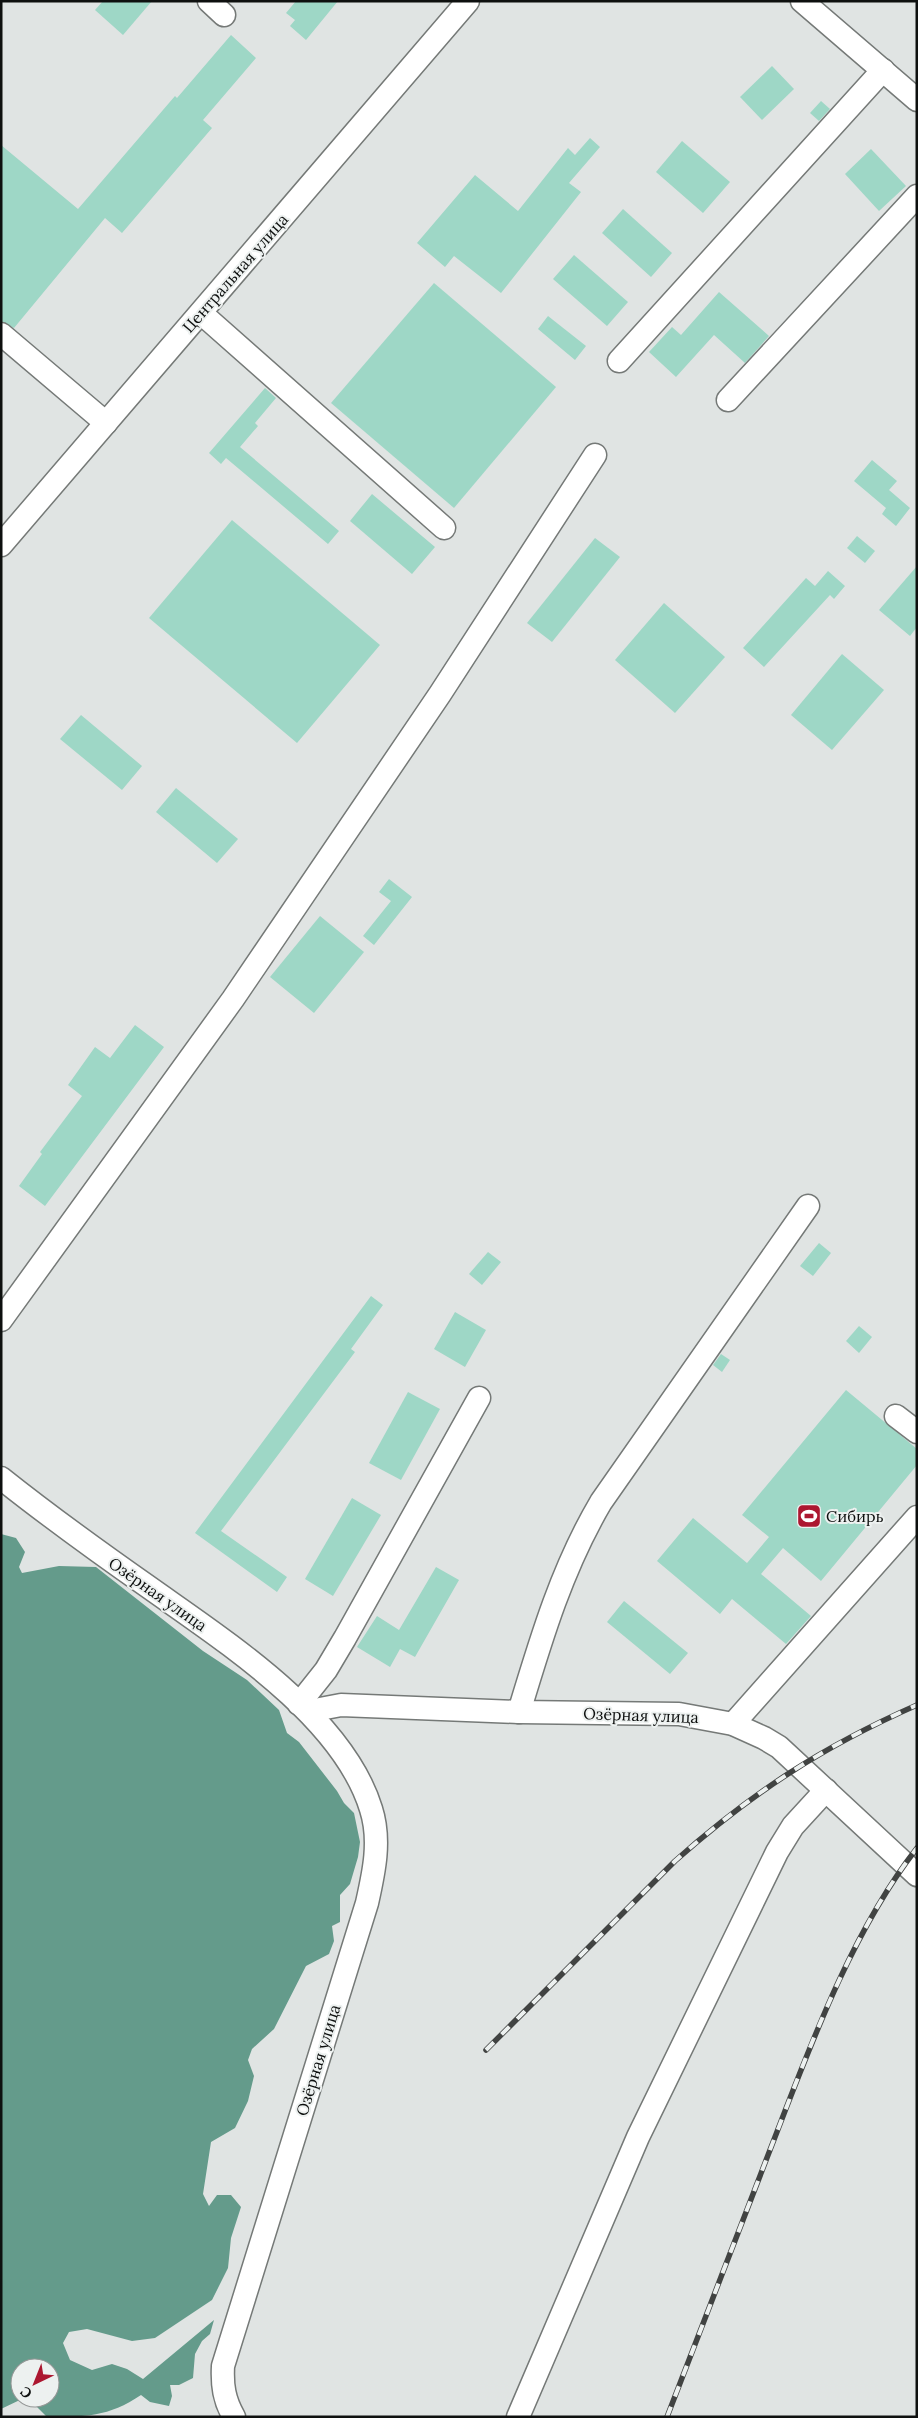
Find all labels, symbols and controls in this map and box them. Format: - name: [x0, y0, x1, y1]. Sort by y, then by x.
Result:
- street label: Центральная улица: [178, 209, 292, 337]
- sports icon: Сибирь: [796, 1503, 822, 1529]
- place label: Сибирь: [826, 1506, 884, 1526]
- street label: Озёрная улица: [105, 1553, 211, 1635]
- street label: Озёрная улица: [583, 1703, 699, 1727]
- street label: Озёрная улица: [292, 2002, 344, 2118]
- north arrow: [10, 2358, 60, 2408]
- text: С: [16, 2382, 36, 2402]

